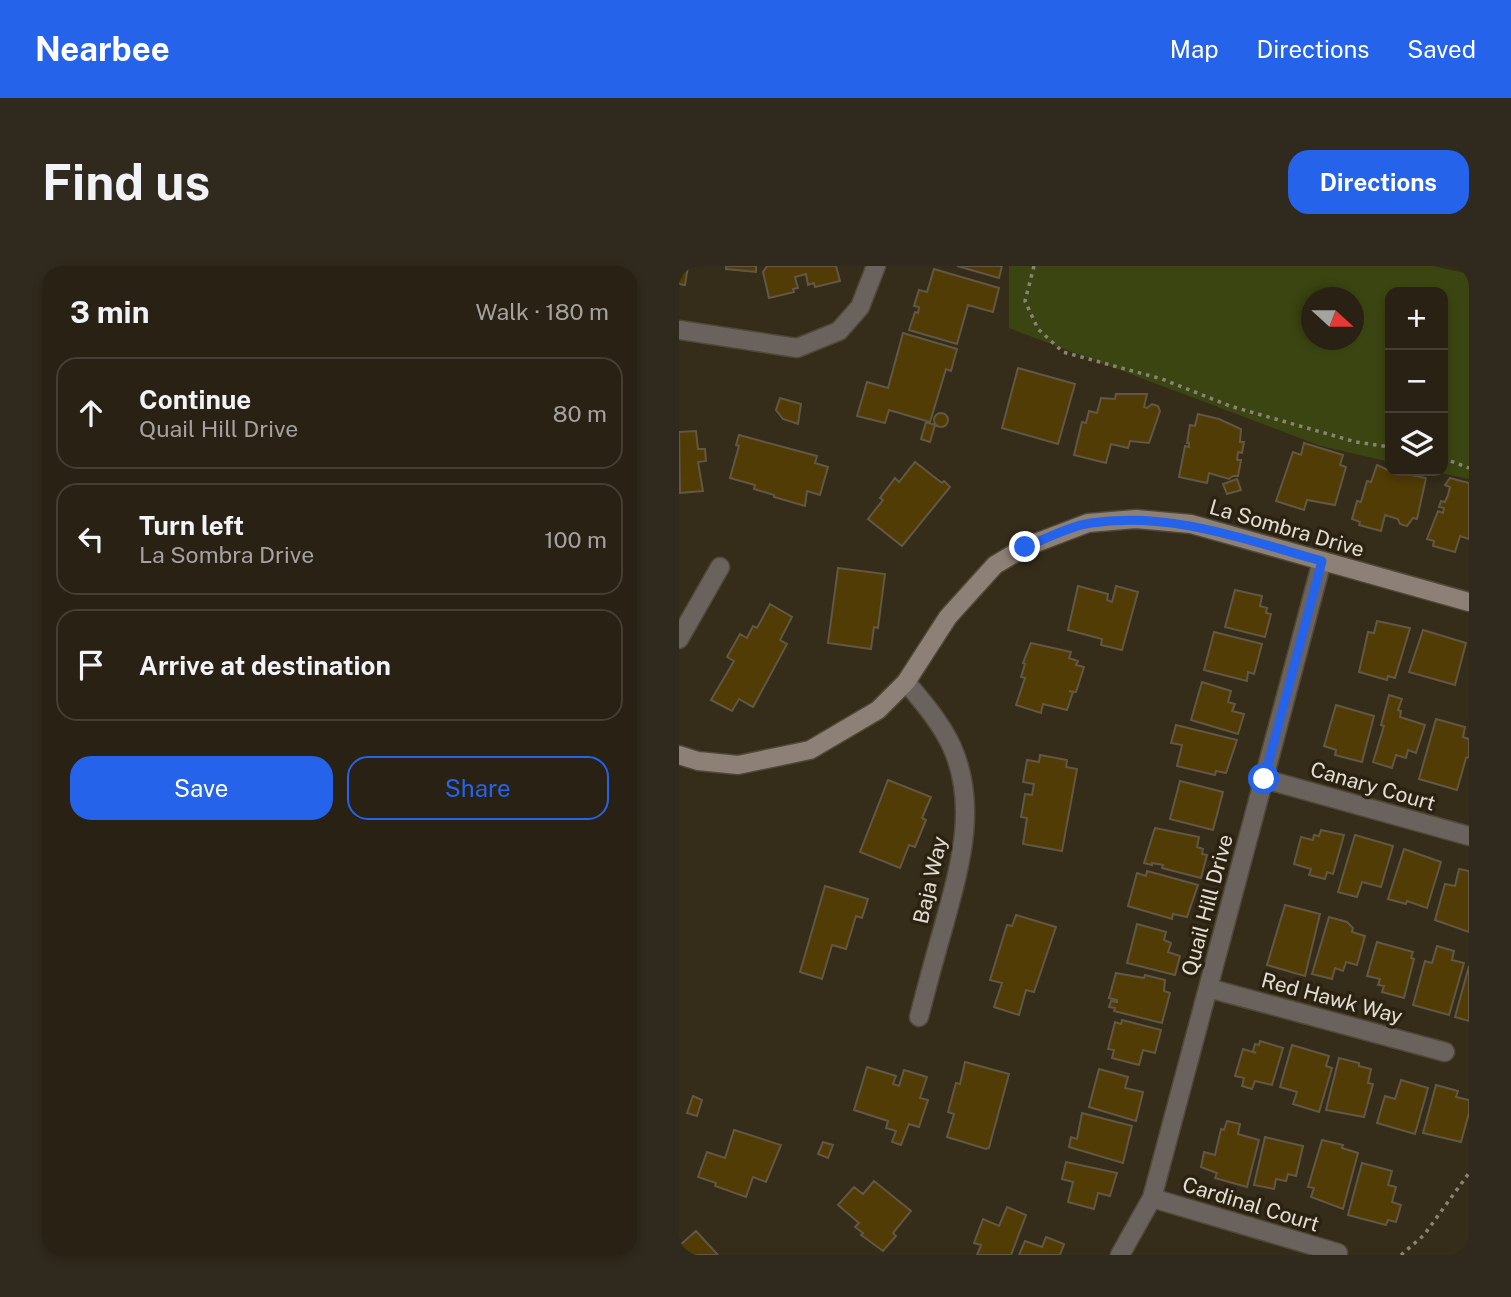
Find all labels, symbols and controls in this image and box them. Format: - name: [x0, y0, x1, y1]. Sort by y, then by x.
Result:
- text: Nearbee: [35, 30, 170, 68]
- text: Map: [1170, 35, 1219, 63]
- text: Directions: [1257, 35, 1369, 63]
- text: Saved: [1407, 35, 1476, 63]
- button: Directions: [1288, 150, 1469, 214]
- text: Find us: [42, 153, 210, 211]
- north arrow: [1301, 287, 1364, 350]
- map controls: [1385, 287, 1448, 476]
- button: +: [1385, 287, 1448, 350]
- text: 3 min: [70, 294, 149, 330]
- text: Walk · 180 m: [476, 298, 609, 325]
- button: −: [1385, 350, 1448, 413]
- text: Continue: [139, 384, 251, 415]
- icon: ahead: [72, 394, 110, 432]
- text: 80 m: [553, 400, 607, 427]
- button: layers: [1385, 413, 1448, 476]
- text: Quail Hill Drive: [139, 415, 298, 442]
- street label: La Sombra Drive: [1207, 494, 1367, 562]
- text: Turn left: [139, 510, 244, 541]
- icon: left: [72, 520, 110, 558]
- text: 100 m: [544, 526, 607, 553]
- route end: [1009, 531, 1040, 562]
- text: La Sombra Drive: [139, 541, 314, 568]
- icon: arrive: [72, 646, 110, 684]
- text: Arrive at destination: [139, 650, 391, 681]
- button: Save: [70, 756, 333, 820]
- button: Share: [347, 756, 609, 820]
- street label: Canary Court: [1308, 756, 1438, 816]
- route start: [1248, 763, 1279, 794]
- street label: Quail Hill Drive: [1176, 831, 1238, 979]
- street label: Baja Way: [908, 834, 952, 926]
- street label: Red Hawk Way: [1259, 967, 1405, 1029]
- street label: Cardinal Court: [1180, 1171, 1322, 1237]

